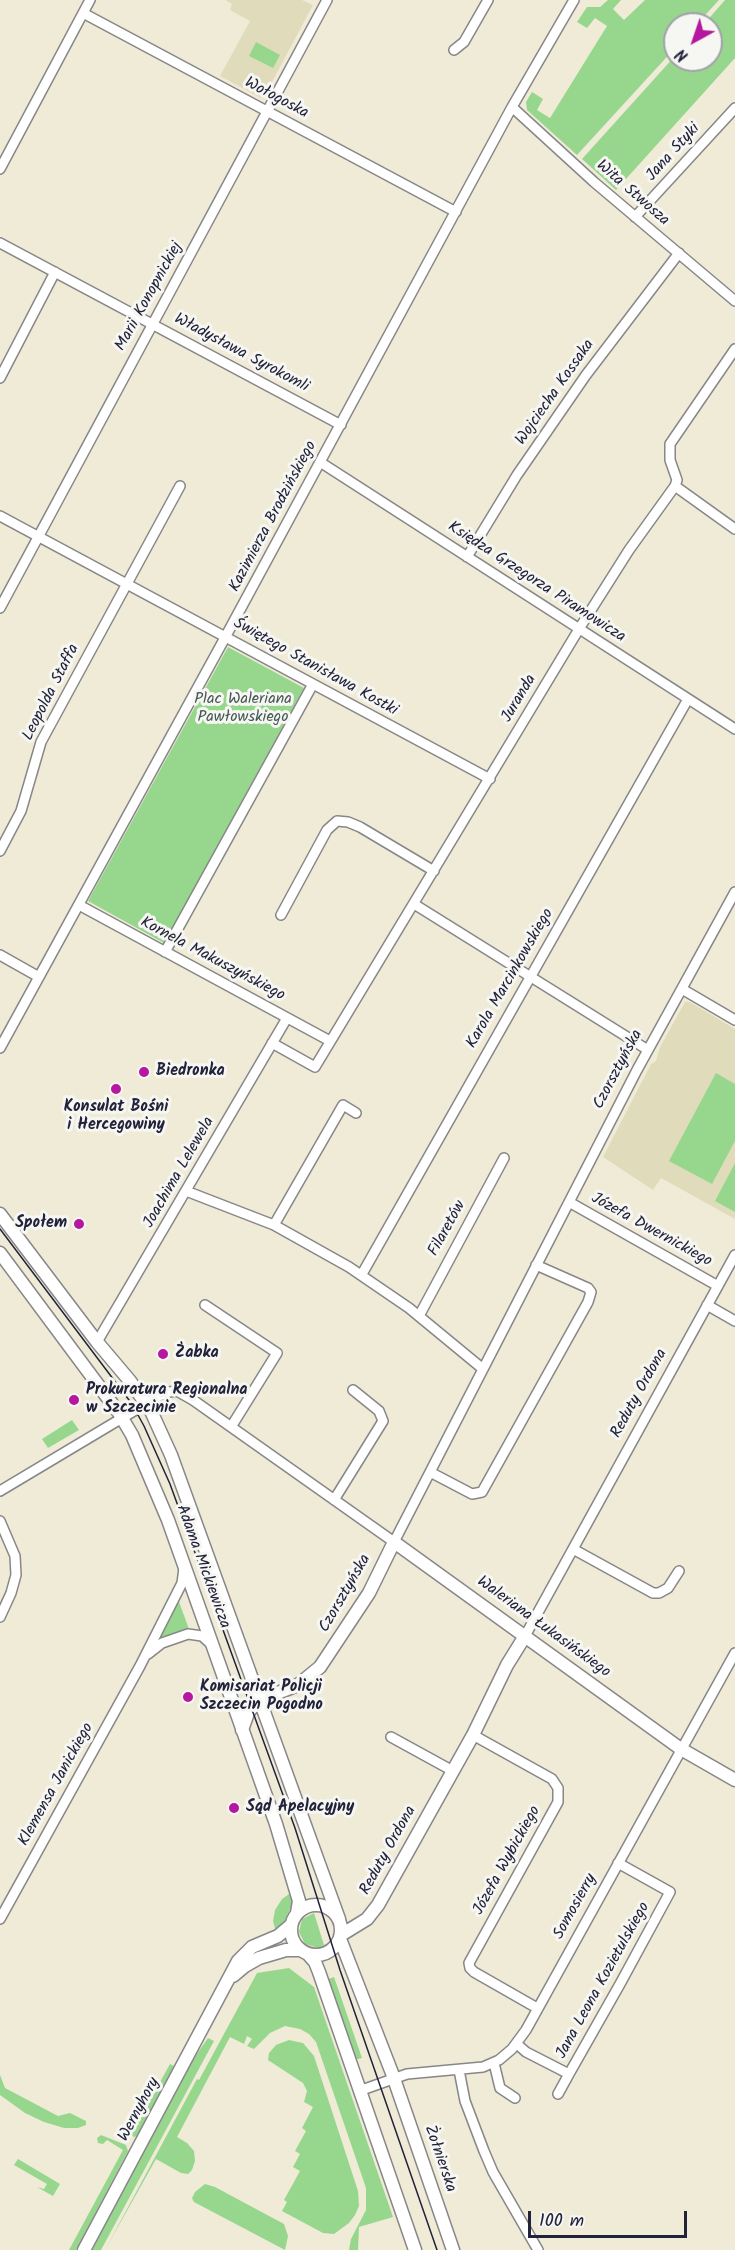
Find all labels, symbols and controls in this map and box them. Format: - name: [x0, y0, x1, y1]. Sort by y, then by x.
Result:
- north arrow: [663, 12, 723, 72]
- text: N: [670, 42, 694, 67]
- street label: Wołogoska: [241, 74, 311, 124]
- street label: Jana Styki: [643, 120, 705, 186]
- street label: Wita Stwosza: [592, 157, 672, 231]
- street label: Marii Konopnickiej: [112, 239, 188, 355]
- street label: Władysława Syrokomli: [170, 310, 312, 398]
- street label: Wojciecha Kossaka: [512, 337, 600, 449]
- street label: Kazimierza Brodzińskiego: [226, 438, 322, 596]
- street label: Księdza Grzegorza Piramowicza: [444, 518, 628, 648]
- street label: Świętego Stanisława Kostki: [229, 615, 401, 721]
- street label: Leopolda Staffa: [19, 642, 85, 744]
- street label: Juranda: [498, 672, 542, 726]
- park label: Plac Waleriana Pawłowskiego: [194, 690, 292, 728]
- street label: Karola Marcinkowskiego: [463, 906, 559, 1052]
- street label: Kornela Makuszyńskiego: [136, 914, 288, 1006]
- street label: Czorsztyńska: [590, 1027, 648, 1113]
- place label: Biedronka: [156, 1062, 225, 1082]
- marker: Biedronka: [137, 1065, 151, 1079]
- marker: Konsulat Bośni i Hercegowiny: [109, 1082, 123, 1096]
- place label: Konsulat Bośni i Hercegowiny: [64, 1098, 168, 1136]
- street label: Joachima Lelewela: [140, 1114, 220, 1232]
- street label: Józefa Dwernickiego: [587, 1190, 715, 1272]
- street label: Filaretów: [425, 1198, 471, 1260]
- place label: Społem: [15, 1214, 67, 1234]
- marker: Społem: [72, 1217, 86, 1231]
- place label: Żabka: [175, 1344, 219, 1364]
- street label: Reduty Ordona: [608, 1346, 672, 1442]
- marker: Żabka: [156, 1347, 170, 1361]
- place label: Prokuratura Regionalna w Szczecinie: [86, 1381, 247, 1419]
- marker: Prokuratura Regionalna w Szczecinie: [67, 1393, 81, 1407]
- street label: Adama Mickiewicza: [171, 1503, 233, 1631]
- street label: Czorsztyńska: [316, 1552, 376, 1636]
- street label: Waleriana Łukasińskiego: [472, 1573, 614, 1683]
- place label: Komisariat Policji Szczecin Pogodno: [200, 1678, 323, 1716]
- marker: Komisariat Policji Szczecin Pogodno: [181, 1690, 195, 1704]
- street label: Klemensa Janickiego: [15, 1720, 99, 1850]
- place label: Sąd Apelacyjny: [246, 1798, 354, 1818]
- marker: Sąd Apelacyjny: [227, 1801, 241, 1815]
- street label: Reduty Ordona: [357, 1803, 421, 1899]
- street label: Józefa Wybickiego: [470, 1803, 546, 1919]
- street label: Somosierry: [550, 1871, 602, 1943]
- street label: Jana Leona Kozietulskiego: [553, 1899, 655, 2063]
- street label: Wernyhory: [115, 2075, 165, 2145]
- street label: Żołnierska: [419, 2123, 459, 2195]
- scale bar: [531, 2199, 690, 2237]
- text: 100 m: [539, 2207, 584, 2236]

